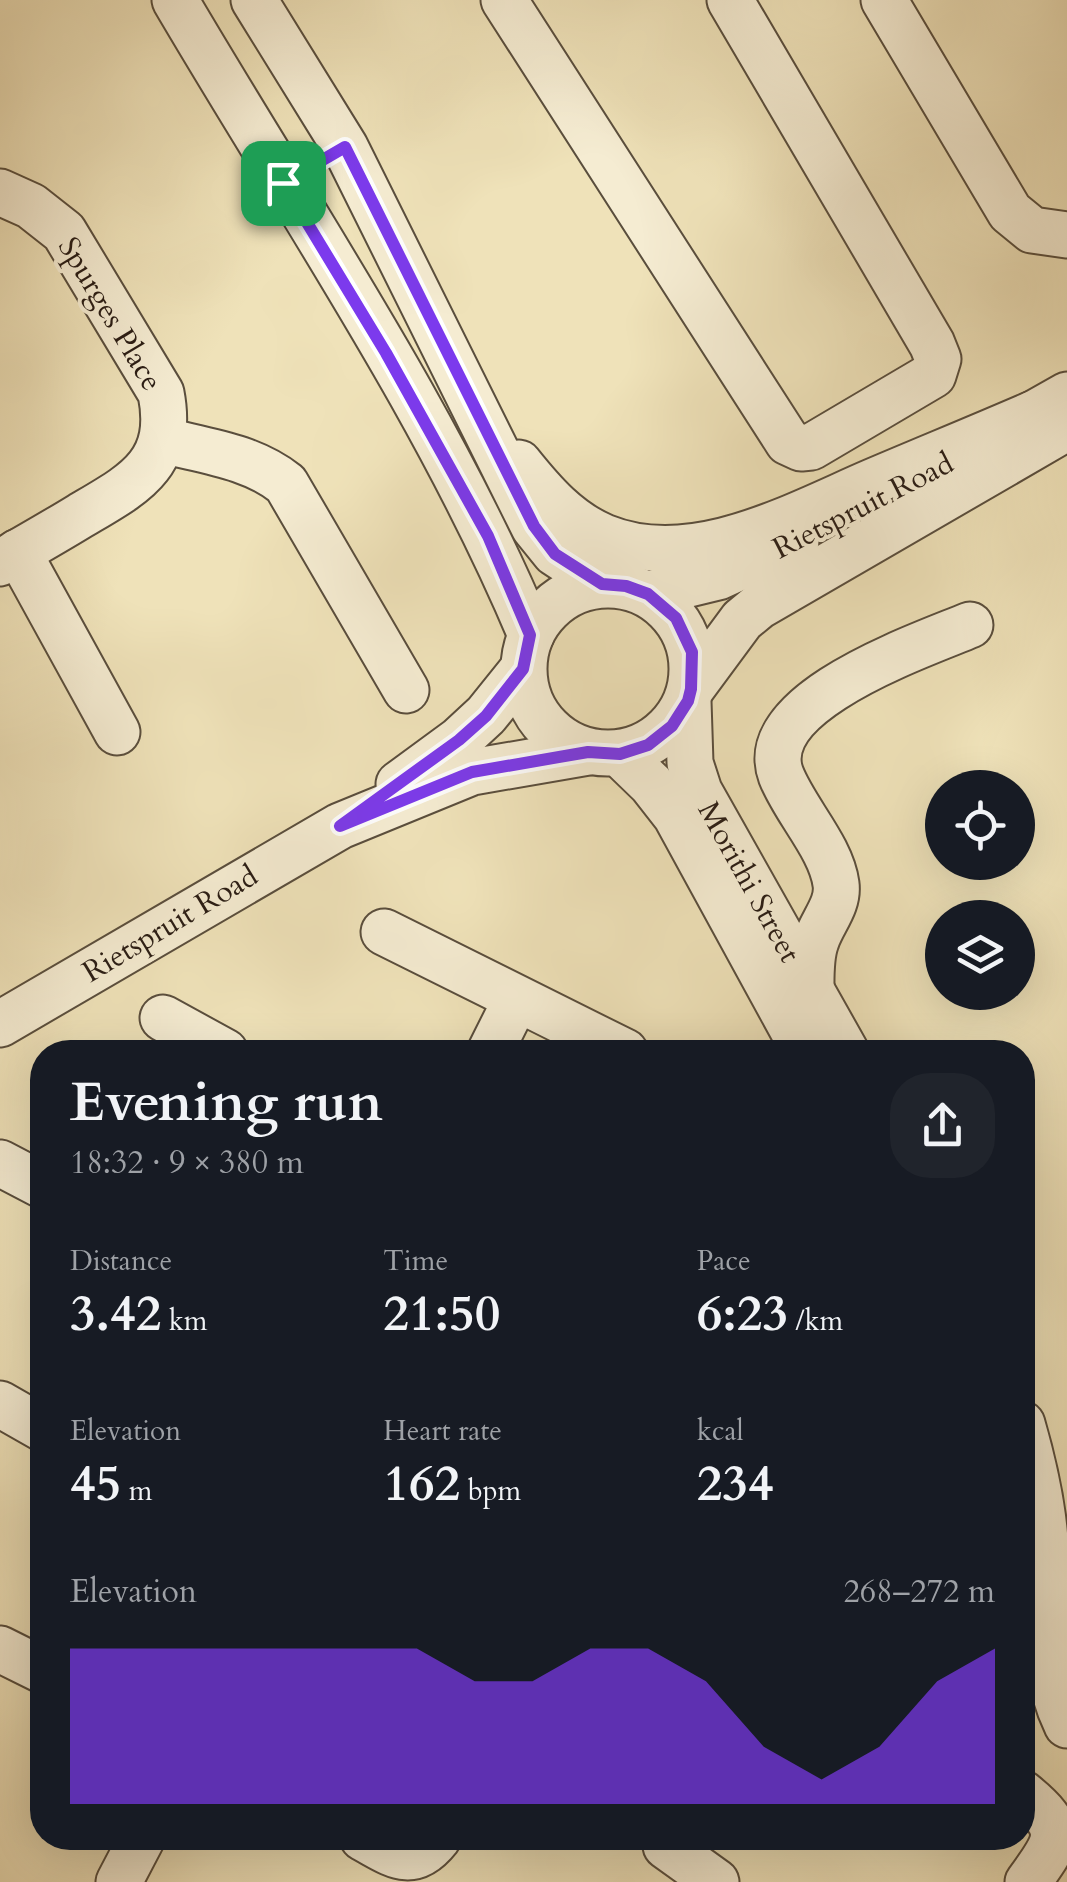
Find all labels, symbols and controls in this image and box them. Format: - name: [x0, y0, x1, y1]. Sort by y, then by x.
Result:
- pin: [241, 141, 326, 226]
- icon: arrive: [256, 156, 311, 211]
- street label: Spurges Place: [48, 229, 172, 399]
- street label: Rietspruit Road: [766, 443, 960, 569]
- map controls: [925, 770, 1035, 1010]
- button: locate: [925, 770, 1035, 880]
- street label: Morithi Street: [688, 794, 810, 970]
- street label: Rietspruit Road: [75, 856, 265, 992]
- button: layers: [925, 900, 1035, 1010]
- text: Evening run: [70, 1066, 383, 1140]
- button: share: [890, 1073, 995, 1178]
- text: 18:32 · 9 × 380 m: [70, 1141, 304, 1185]
- text: Distance: [70, 1242, 172, 1280]
- text: Time: [383, 1242, 448, 1280]
- text: Pace: [697, 1242, 751, 1280]
- text: 3.42: [70, 1280, 161, 1348]
- text: 21:50: [383, 1280, 500, 1348]
- text: 6:23: [697, 1280, 788, 1348]
- text: km: [161, 1302, 208, 1340]
- text: /km: [788, 1302, 843, 1340]
- text: Elevation: [70, 1412, 181, 1450]
- text: Heart rate: [383, 1412, 502, 1450]
- text: kcal: [697, 1412, 744, 1450]
- text: 45: [70, 1450, 121, 1518]
- text: 162: [383, 1450, 460, 1518]
- text: 234: [697, 1450, 774, 1518]
- text: m: [121, 1472, 152, 1510]
- text: bpm: [460, 1472, 521, 1510]
- text: Elevation: [70, 1570, 197, 1614]
- text: 268–272 m: [843, 1570, 995, 1614]

